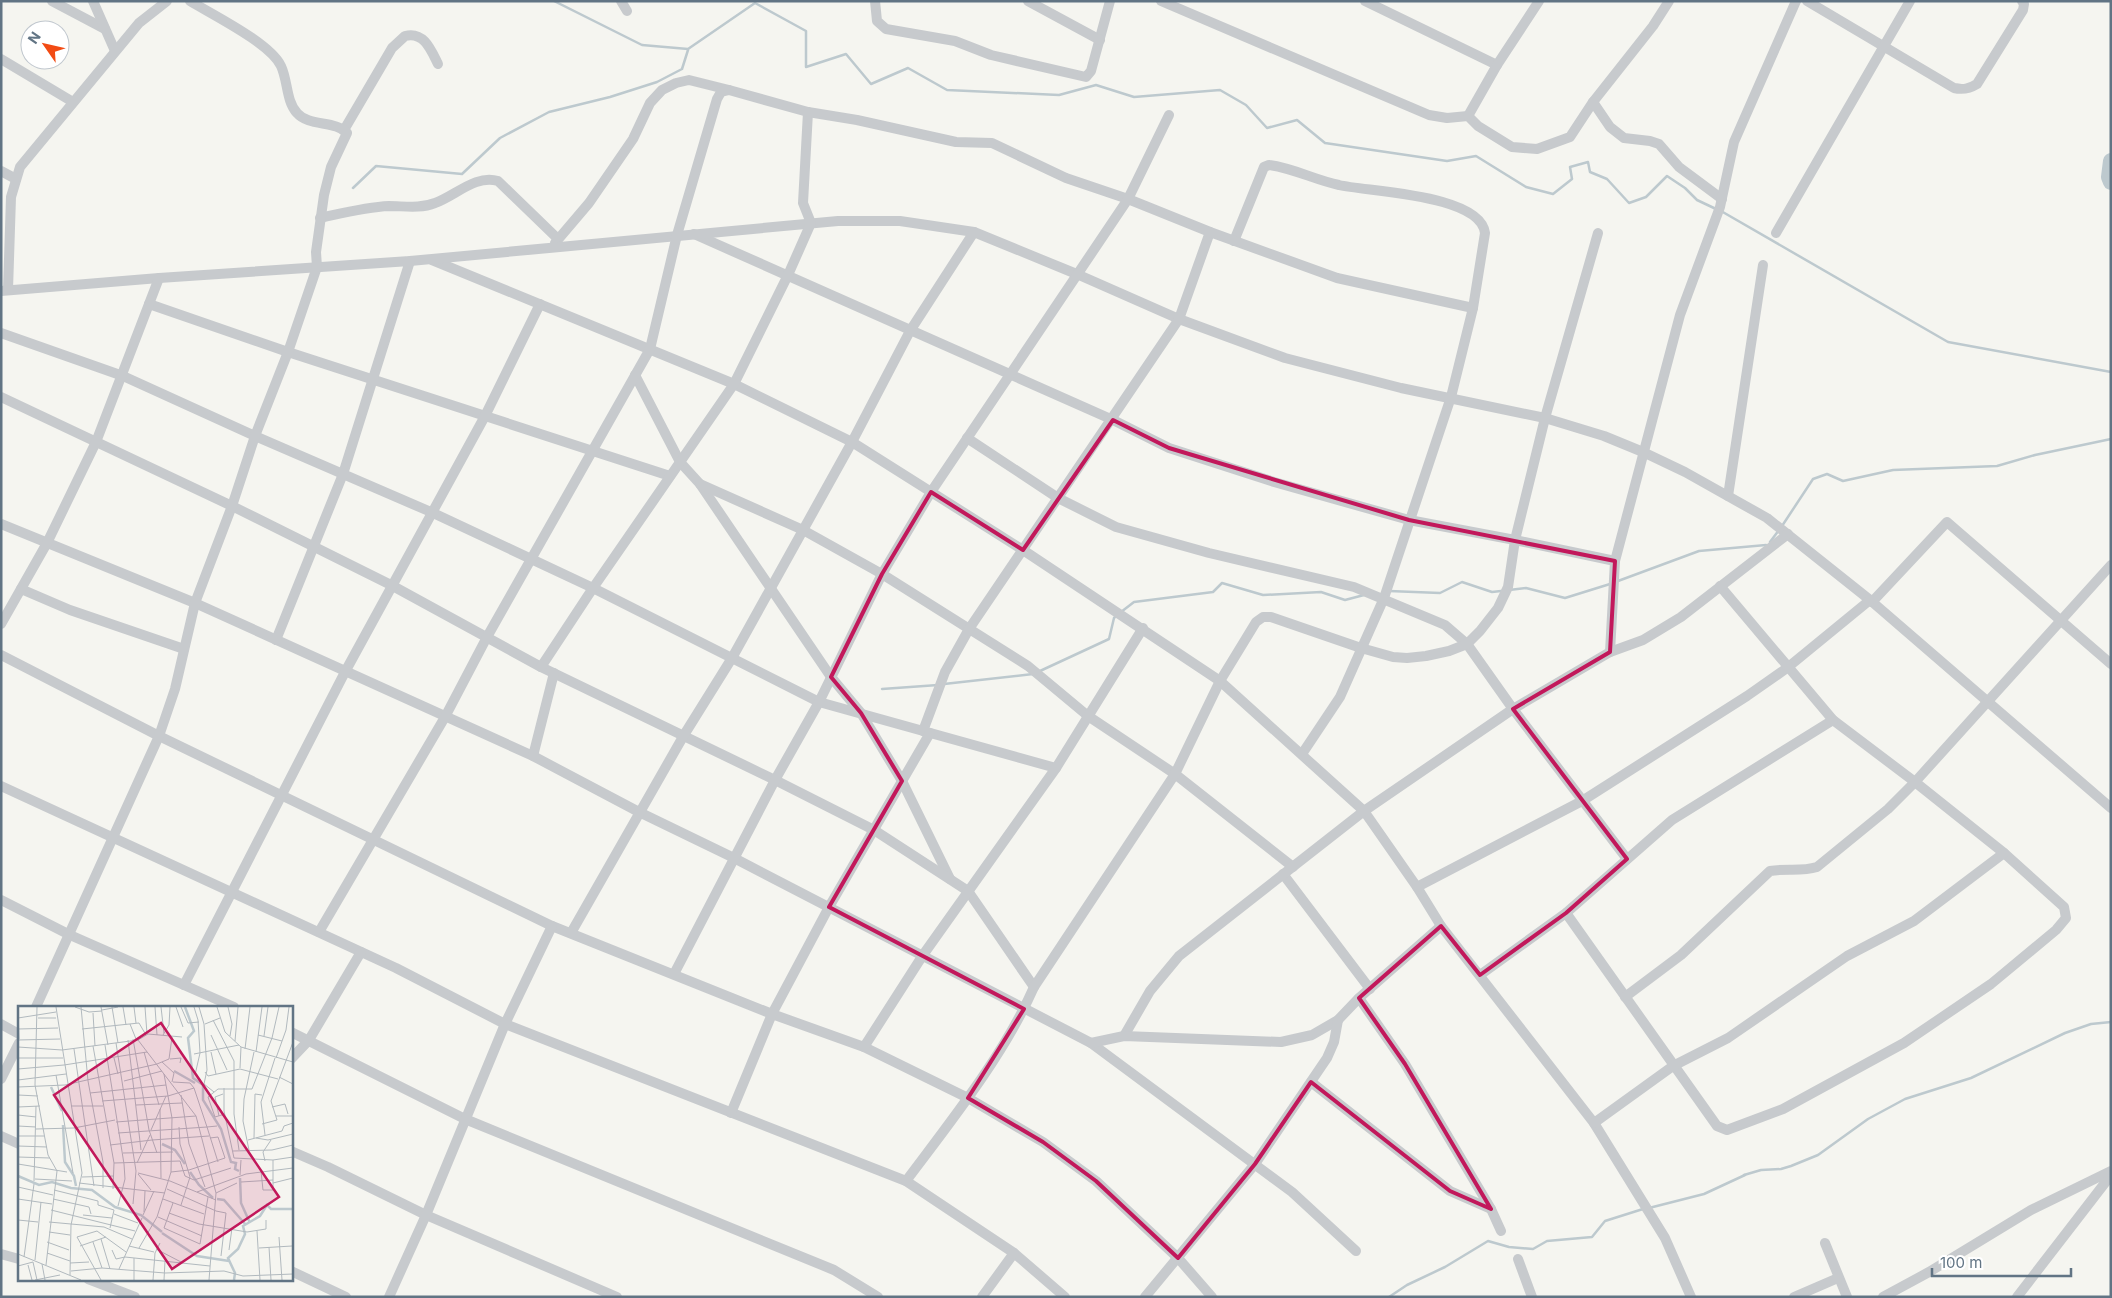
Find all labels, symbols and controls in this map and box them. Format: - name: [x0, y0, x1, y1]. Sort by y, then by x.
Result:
- north arrow: [20, 20, 70, 70]
- text: N: [24, 28, 44, 47]
- inset map: [18, 1006, 292, 1280]
- scale bar: [1932, 1246, 2071, 1278]
- text: 100 m: [1940, 1253, 1982, 1272]

